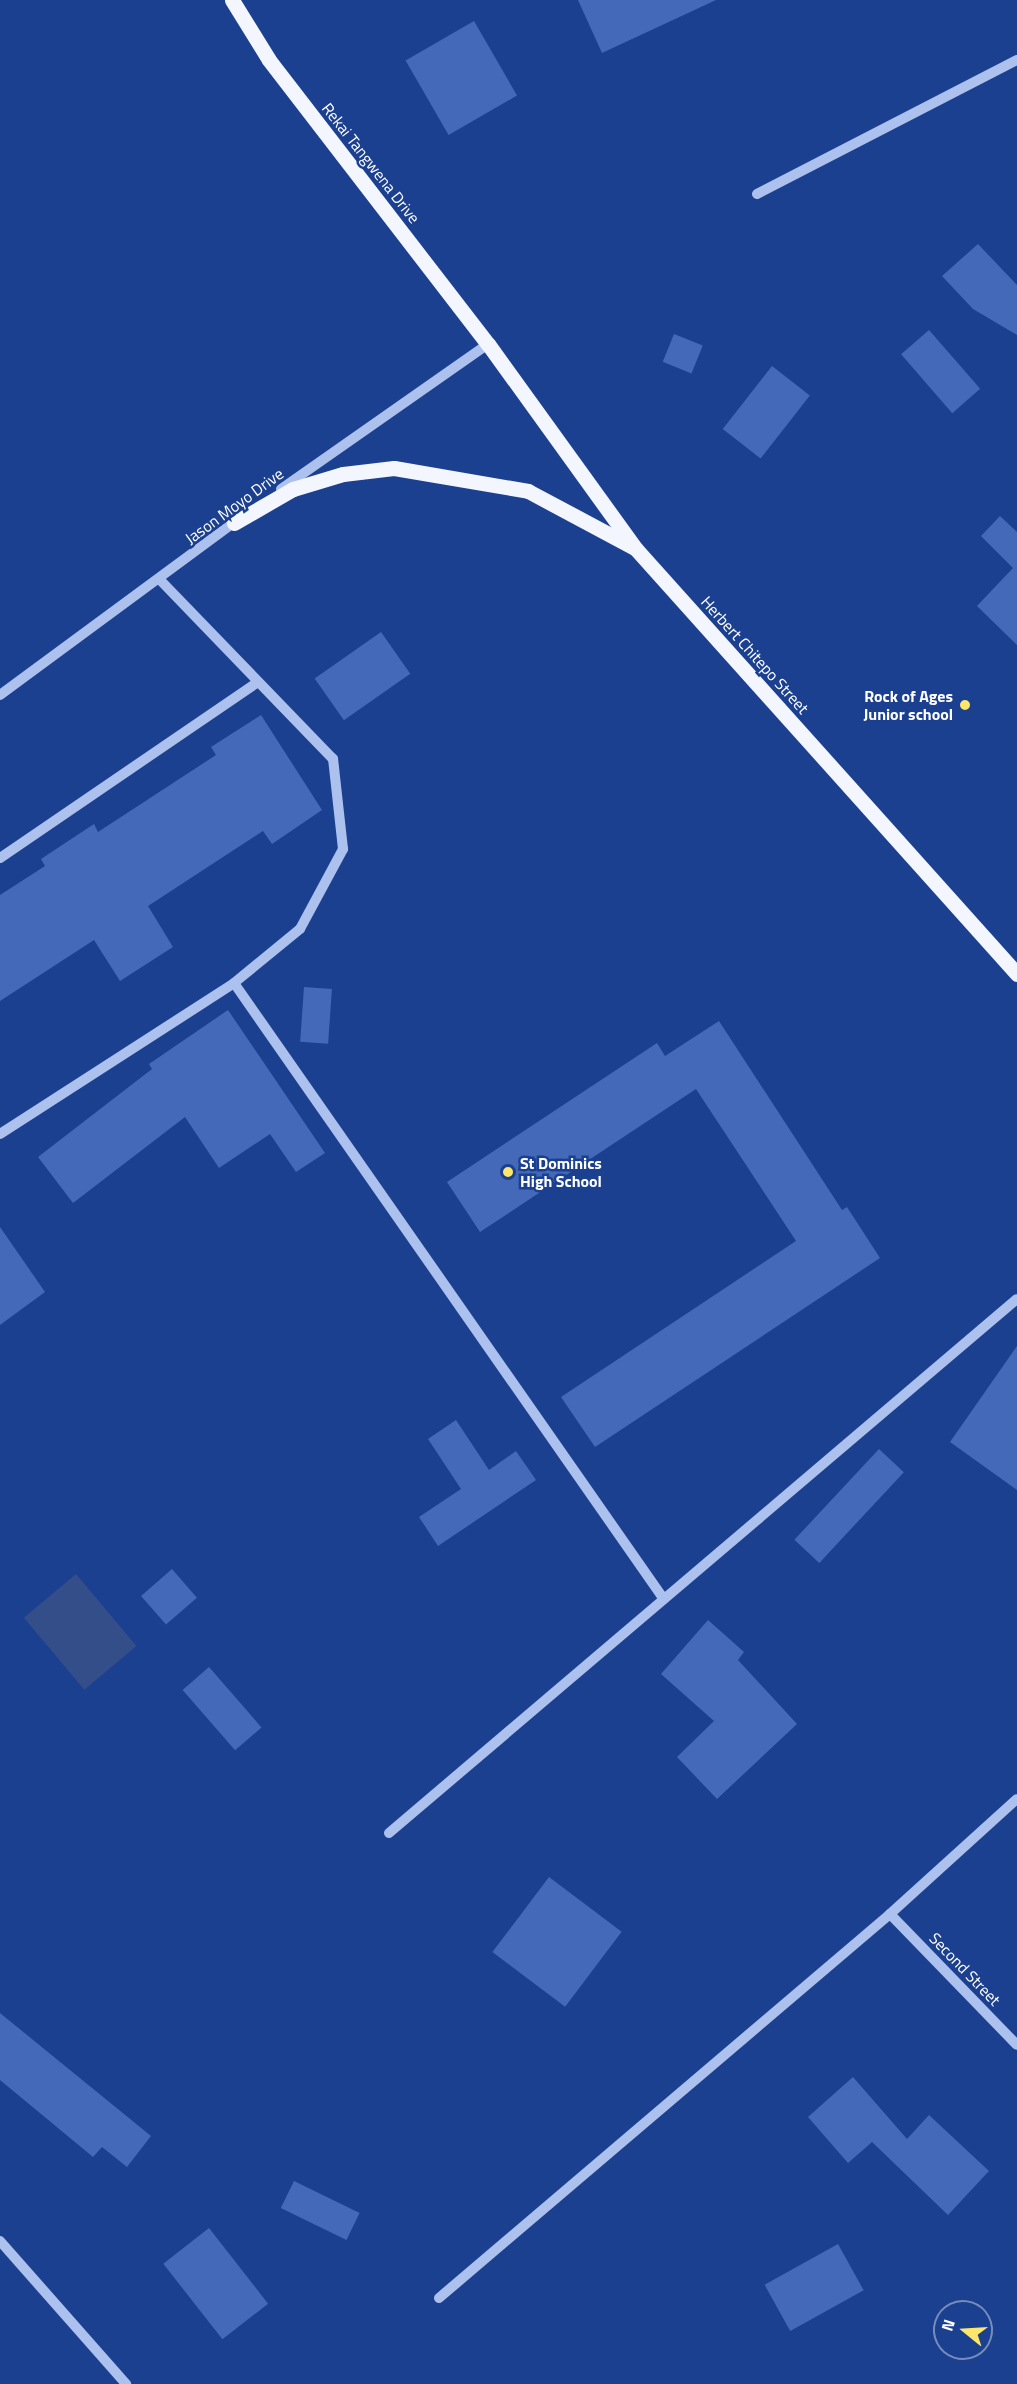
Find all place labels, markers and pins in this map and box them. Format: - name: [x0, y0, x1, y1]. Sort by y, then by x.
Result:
- place label: Rock of Ages Junior school: [863, 686, 953, 724]
- marker: Rock of Ages Junior school: [958, 698, 972, 712]
- place label: St Dominics High School: [520, 1153, 602, 1191]
- marker: St Dominics High School: [501, 1165, 515, 1179]

